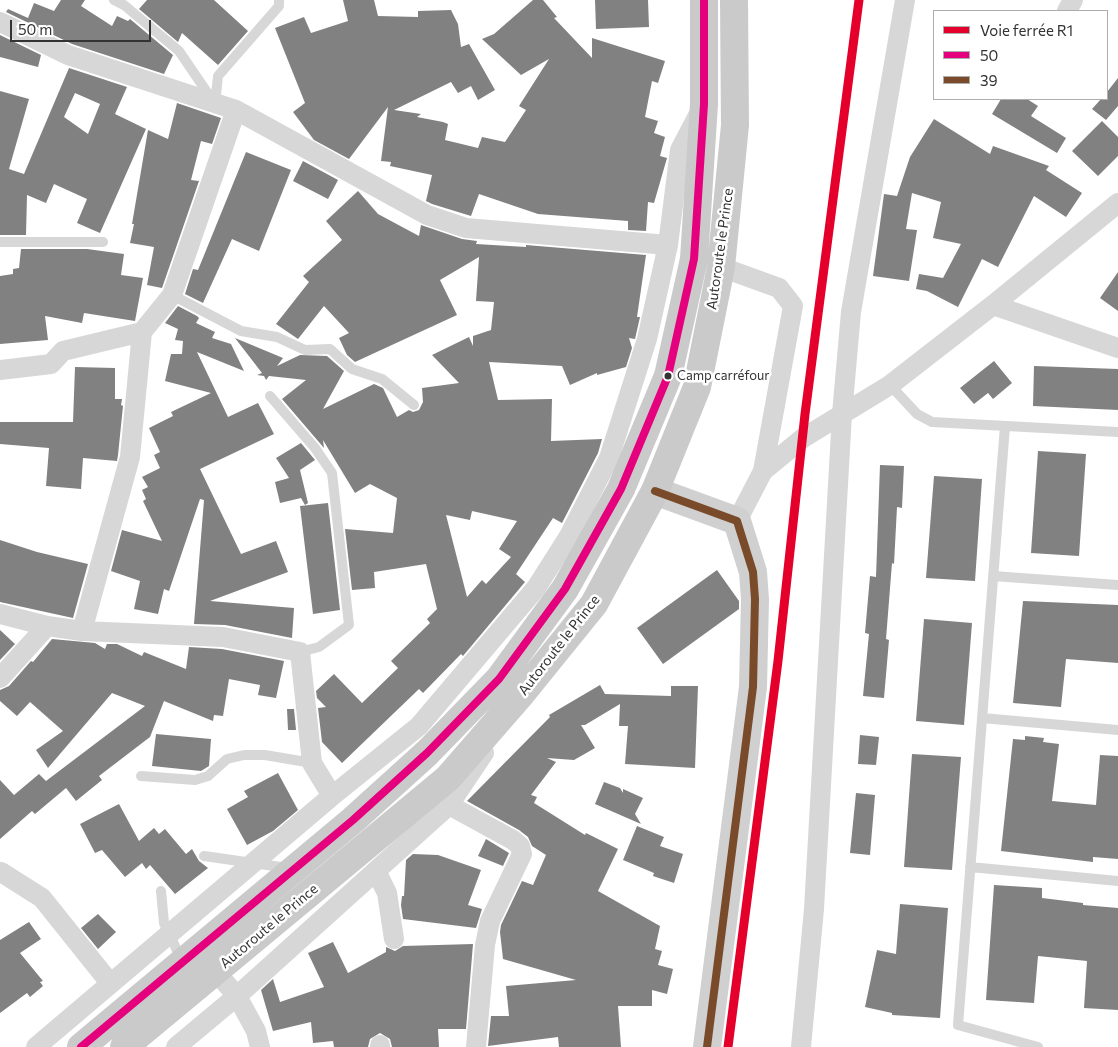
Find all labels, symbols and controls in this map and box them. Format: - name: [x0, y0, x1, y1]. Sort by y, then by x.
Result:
- scale bar: [12, 10, 154, 42]
- legend: [933, 10, 1108, 100]
- text: 50 m: [18, 20, 52, 38]
- text: Voie ferrée R1: [980, 21, 1073, 39]
- text: 50: [980, 46, 998, 64]
- text: 39: [980, 71, 998, 89]
- street label: Autoroute le Prince: [703, 187, 737, 311]
- place label: Camp carréfour: [677, 368, 769, 384]
- marker: Camp carréfour: [663, 371, 673, 381]
- street label: Autoroute le Prince: [515, 592, 603, 698]
- street label: Autoroute le Prince: [217, 880, 321, 972]

